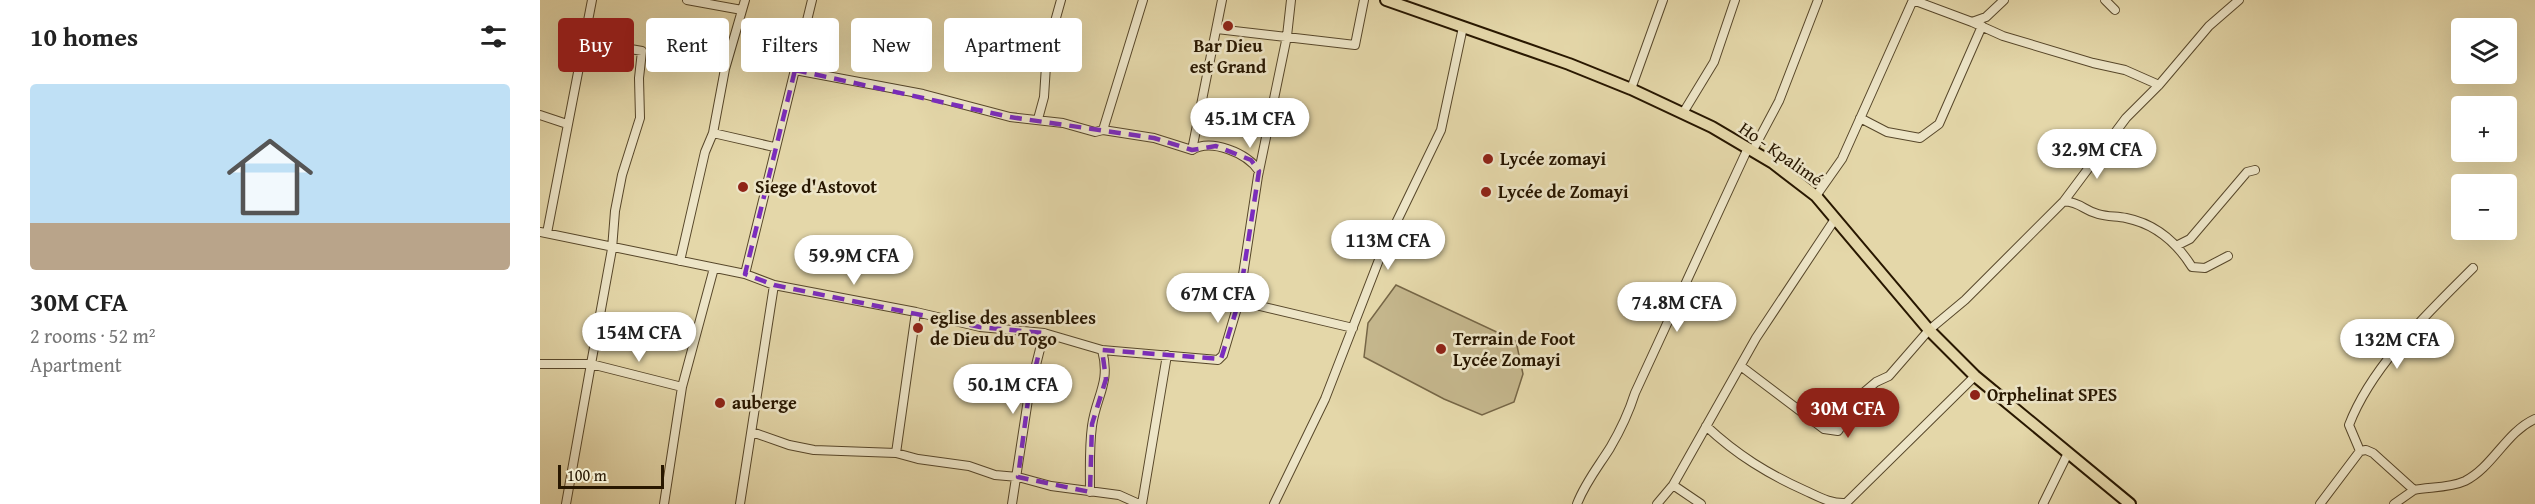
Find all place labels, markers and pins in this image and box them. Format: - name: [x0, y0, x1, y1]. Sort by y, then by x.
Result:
- marker: Bar Dieu est Grand: [1221, 19, 1235, 33]
- place label: Bar Dieu est Grand: [1190, 32, 1267, 80]
- pin: 45.1M CFA: [1181, 98, 1319, 149]
- pin: 32.9M CFA: [2028, 129, 2166, 180]
- place label: Lycée zomayi: [1500, 145, 1607, 172]
- marker: Lycée zomayi: [1481, 152, 1495, 166]
- place label: Siege d'Astovot: [755, 173, 877, 200]
- place label: Lycée de Zomayi: [1498, 178, 1629, 205]
- marker: Siege d'Astovot: [736, 180, 750, 194]
- marker: Lycée de Zomayi: [1479, 185, 1493, 199]
- pin: 113M CFA: [1326, 220, 1450, 271]
- pin: 59.9M CFA: [785, 235, 923, 286]
- pin: 67M CFA: [1163, 273, 1273, 324]
- pin: 74.8M CFA: [1608, 282, 1746, 333]
- place label: eglise des assenblees de Dieu du Togo: [930, 304, 1096, 352]
- pin: 154M CFA: [577, 312, 701, 363]
- pin: 132M CFA: [2335, 319, 2459, 370]
- marker: eglise des assenblees de Dieu du Togo: [911, 321, 925, 335]
- place label: Terrain de Foot Lycée Zomayi: [1453, 325, 1575, 373]
- marker: Terrain de Foot Lycée Zomayi: [1434, 342, 1448, 356]
- pin: 50.1M CFA: [944, 364, 1082, 415]
- place label: Orphelinat SPES: [1987, 381, 2117, 408]
- pin: 30M CFA: [1793, 388, 1903, 439]
- marker: Orphelinat SPES: [1968, 388, 1982, 402]
- place label: auberge: [732, 389, 797, 416]
- marker: auberge: [713, 396, 727, 410]

